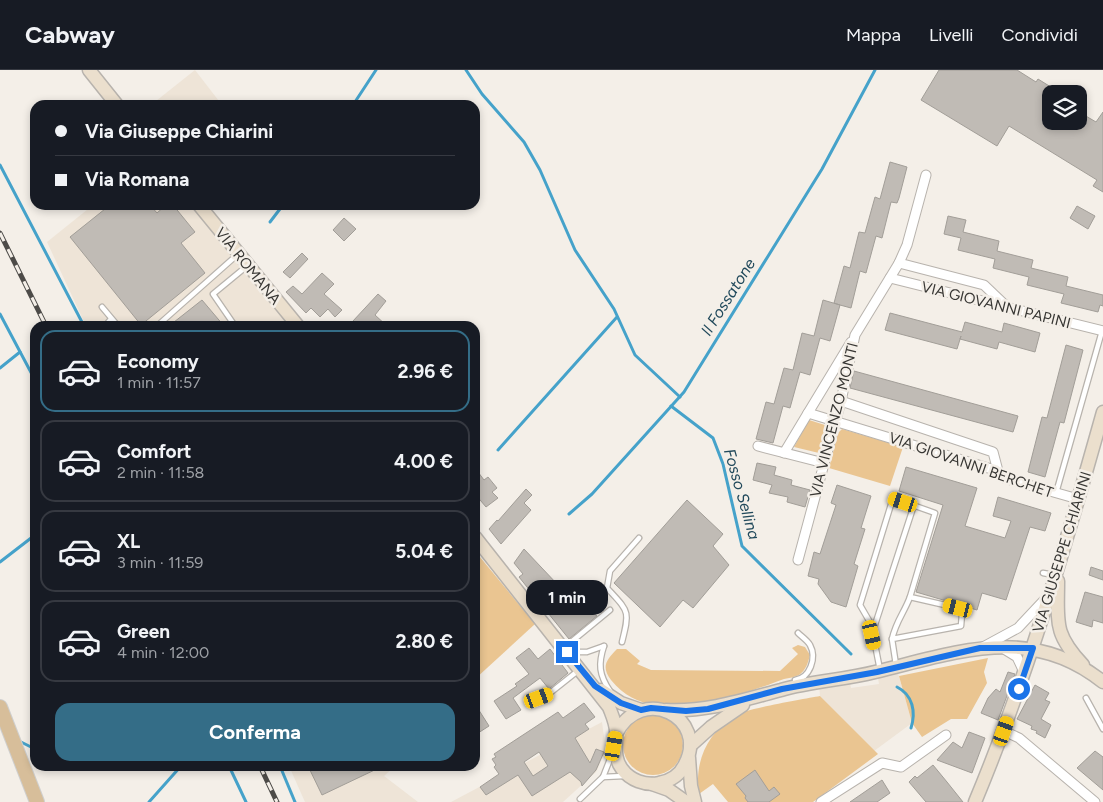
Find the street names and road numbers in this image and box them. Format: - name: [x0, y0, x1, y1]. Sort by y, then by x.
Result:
- street label: VIA ROMANA: [211, 224, 285, 308]
- street label: VIA GIOVANNI PAPINI: [919, 278, 1073, 332]
- street label: VIA VINCENZO MONTI: [806, 341, 862, 499]
- street label: VIA GIOVANNI BERCHET: [886, 428, 1056, 502]
- street label: VIA GIUSEPPE CHIARINI: [1029, 469, 1095, 635]

